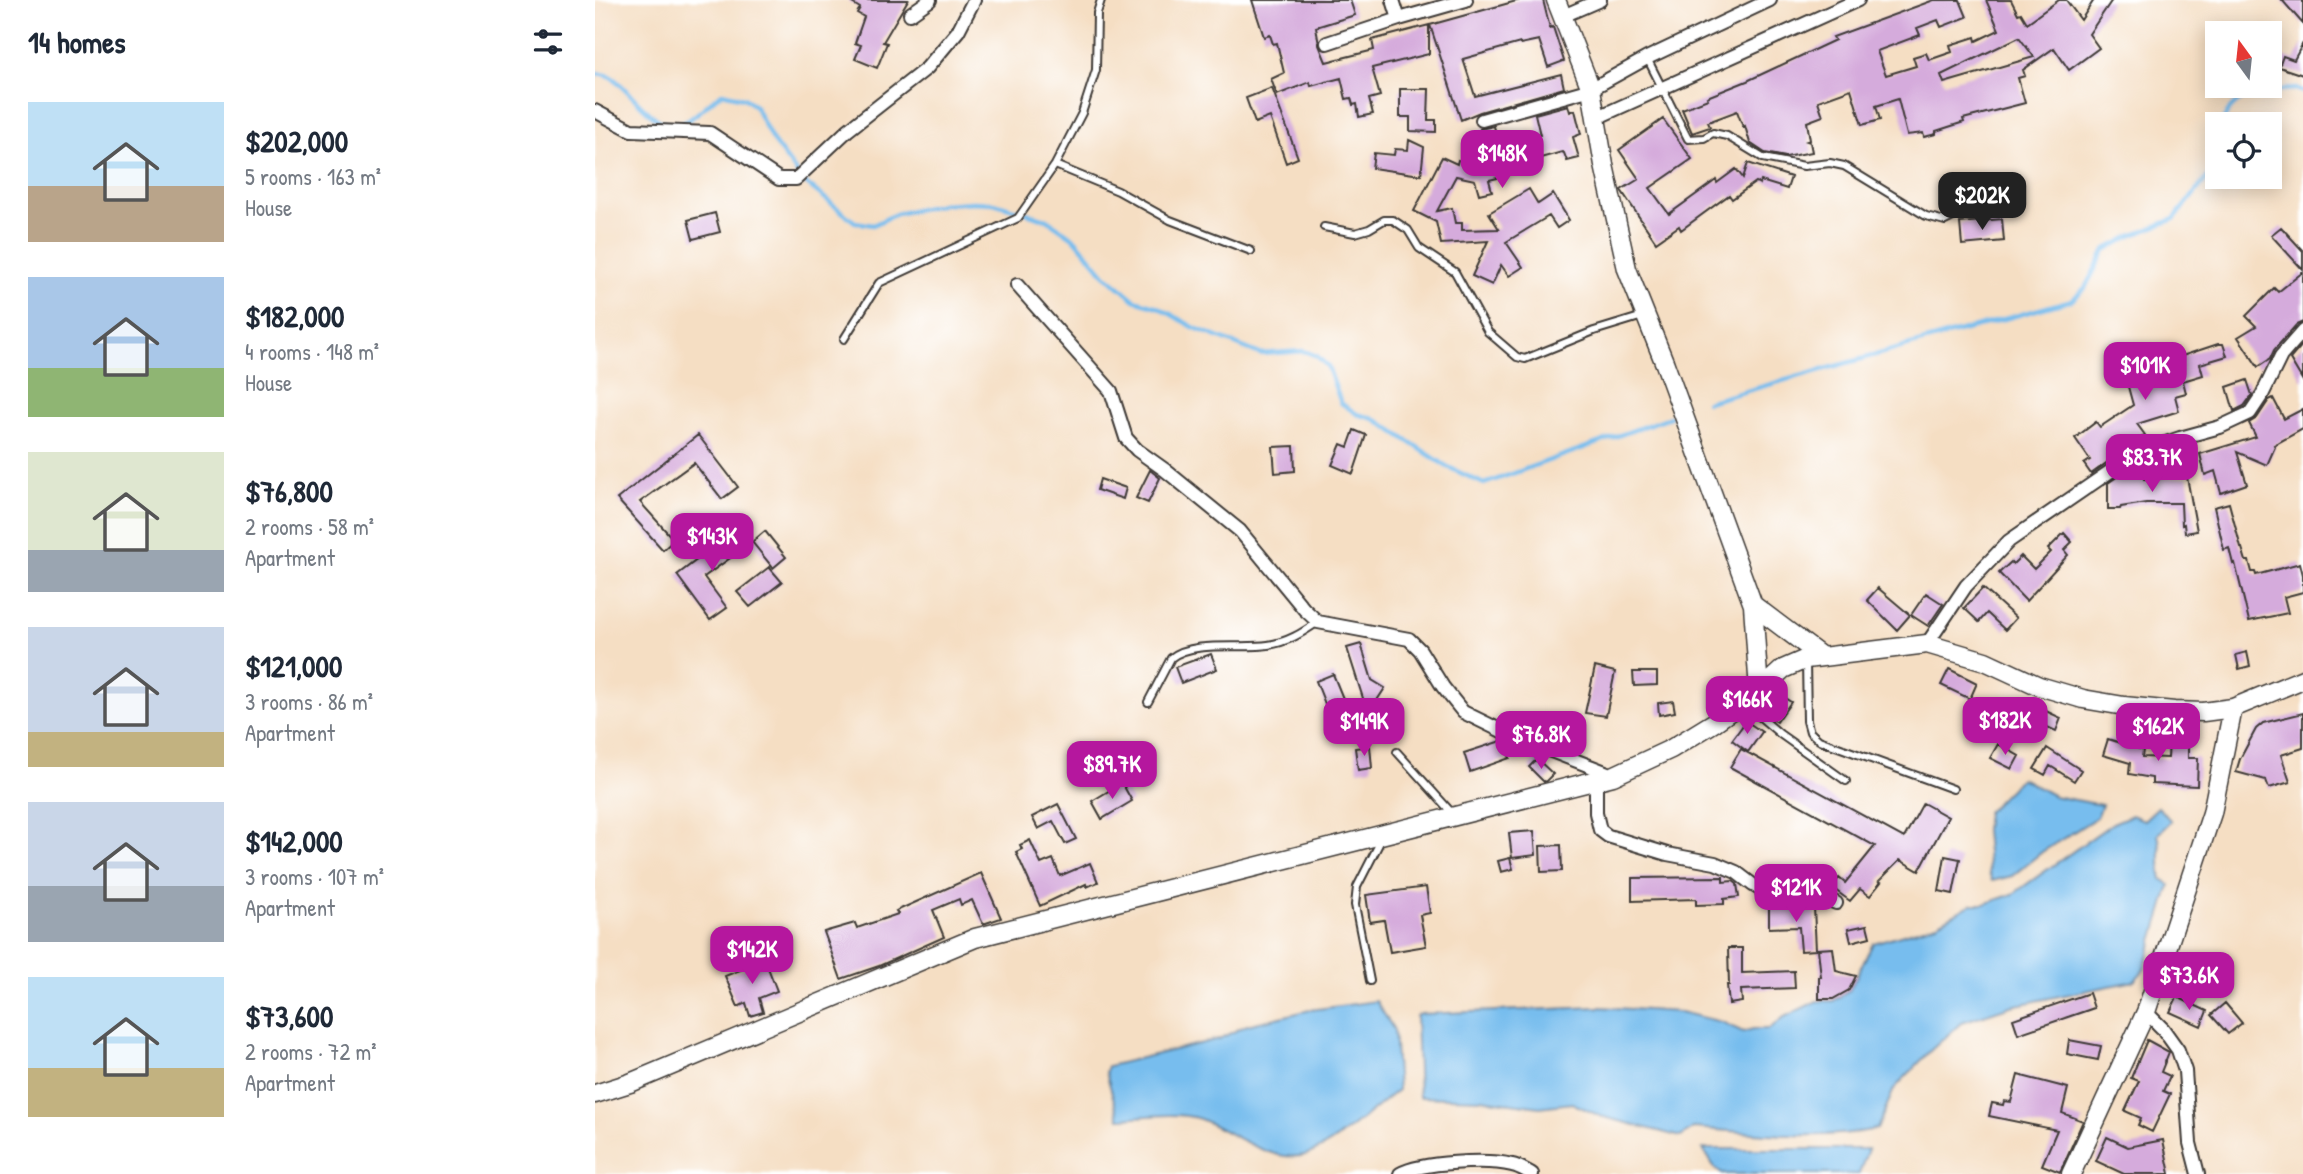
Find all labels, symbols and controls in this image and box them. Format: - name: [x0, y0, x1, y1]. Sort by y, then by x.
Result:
- north arrow: [2205, 21, 2282, 98]
- map controls: [2205, 21, 2282, 189]
- text: 14 homes: [28, 22, 126, 62]
- icon: filters: [529, 23, 567, 61]
- button: locate: [2205, 112, 2282, 189]
- text: $202,000: [245, 121, 348, 161]
- icon: home: [84, 130, 168, 214]
- pin: $148K: [1453, 130, 1551, 190]
- text: $148K: [1477, 137, 1527, 168]
- text: 5 rooms · 163 m²: [245, 161, 381, 192]
- pin: $202K: [1933, 173, 2031, 232]
- text: $202K: [1954, 179, 2010, 210]
- text: House: [245, 192, 292, 223]
- text: $182,000: [245, 296, 345, 336]
- icon: home: [84, 305, 168, 389]
- text: 4 rooms · 148 m²: [245, 336, 379, 367]
- pin: $101K: [2096, 342, 2194, 402]
- text: $101K: [2120, 349, 2170, 380]
- text: House: [245, 367, 292, 398]
- pin: $83.7K: [2095, 434, 2209, 494]
- text: $83.7K: [2122, 441, 2182, 472]
- text: $76,800: [245, 471, 333, 511]
- icon: home: [84, 480, 168, 564]
- text: 2 rooms · 58 m²: [245, 511, 374, 542]
- pin: $143K: [663, 514, 761, 573]
- text: $143K: [687, 520, 737, 551]
- text: Apartment: [245, 542, 335, 573]
- text: $121,000: [245, 646, 342, 686]
- icon: home: [84, 655, 168, 739]
- pin: $166K: [1698, 676, 1796, 736]
- text: $166K: [1722, 683, 1772, 714]
- text: 3 rooms · 86 m²: [245, 686, 373, 717]
- pin: $149K: [1315, 698, 1413, 758]
- pin: $182K: [1956, 698, 2054, 757]
- text: $182K: [1979, 704, 2031, 735]
- pin: $162K: [2109, 704, 2207, 763]
- text: $149K: [1339, 705, 1389, 736]
- text: $162K: [2132, 710, 2184, 741]
- pin: $76.8K: [1484, 712, 1598, 771]
- text: Apartment: [245, 717, 335, 748]
- text: $76.8K: [1511, 718, 1571, 749]
- pin: $89.7K: [1055, 742, 1169, 801]
- text: $89.7K: [1083, 748, 1141, 779]
- text: $142,000: [245, 821, 343, 861]
- icon: home: [84, 830, 168, 914]
- text: 3 rooms · 107 m²: [245, 861, 384, 892]
- pin: $121K: [1747, 864, 1845, 924]
- text: $121K: [1770, 871, 1822, 902]
- text: Apartment: [245, 892, 335, 923]
- pin: $142K: [703, 926, 801, 986]
- text: $142K: [726, 933, 778, 964]
- pin: $73.6K: [2132, 953, 2246, 1012]
- text: $73.6K: [2159, 959, 2219, 990]
- text: $73,600: [245, 996, 333, 1036]
- icon: home: [84, 1005, 168, 1089]
- text: 2 rooms · 72 m²: [245, 1036, 377, 1067]
- text: Apartment: [245, 1067, 335, 1098]

